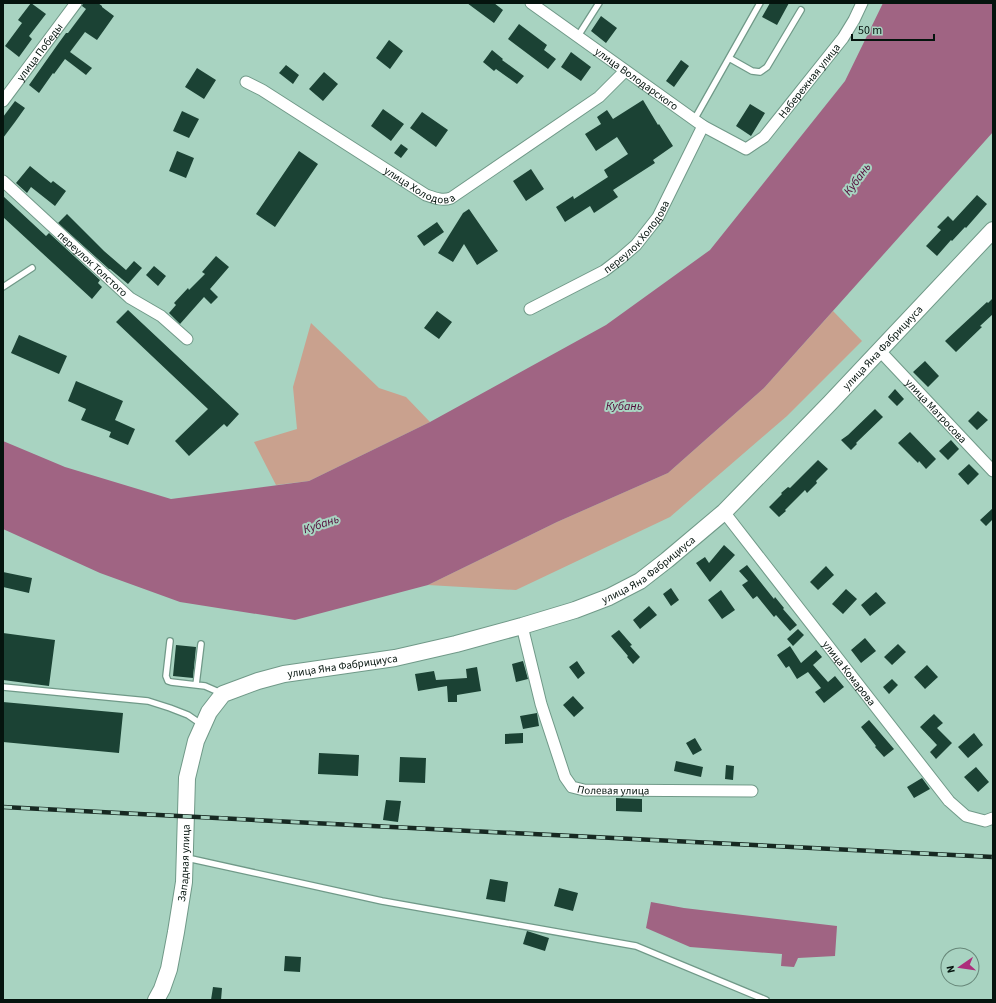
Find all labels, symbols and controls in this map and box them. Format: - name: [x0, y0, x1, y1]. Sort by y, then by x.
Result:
- scale bar: [852, 16, 934, 42]
- street label: улица Победы: [13, 20, 66, 84]
- text: 50 m: [858, 22, 882, 39]
- street label: Набережная улица: [775, 40, 844, 121]
- street label: улица Володарского: [592, 44, 681, 114]
- water label: Кубань: [840, 160, 875, 199]
- street label: улица Холодова: [381, 163, 458, 207]
- street label: переулок Холодова: [600, 198, 673, 277]
- street label: переулок Толстого: [54, 228, 131, 300]
- street label: улица Яна Фабрициуса: [839, 302, 926, 393]
- street label: улица Матросова: [902, 375, 970, 447]
- water label: Кубань: [606, 398, 642, 415]
- water label: Кубань: [301, 511, 341, 538]
- street label: улица Яна Фабрициуса: [600, 532, 699, 607]
- street label: улица Комарова: [819, 637, 879, 709]
- street label: улица Яна Фабрициуса: [286, 651, 399, 681]
- street label: Полевая улица: [575, 782, 649, 798]
- street label: Западная улица: [174, 824, 194, 903]
- north arrow: [940, 947, 980, 987]
- text: N: [943, 964, 959, 974]

